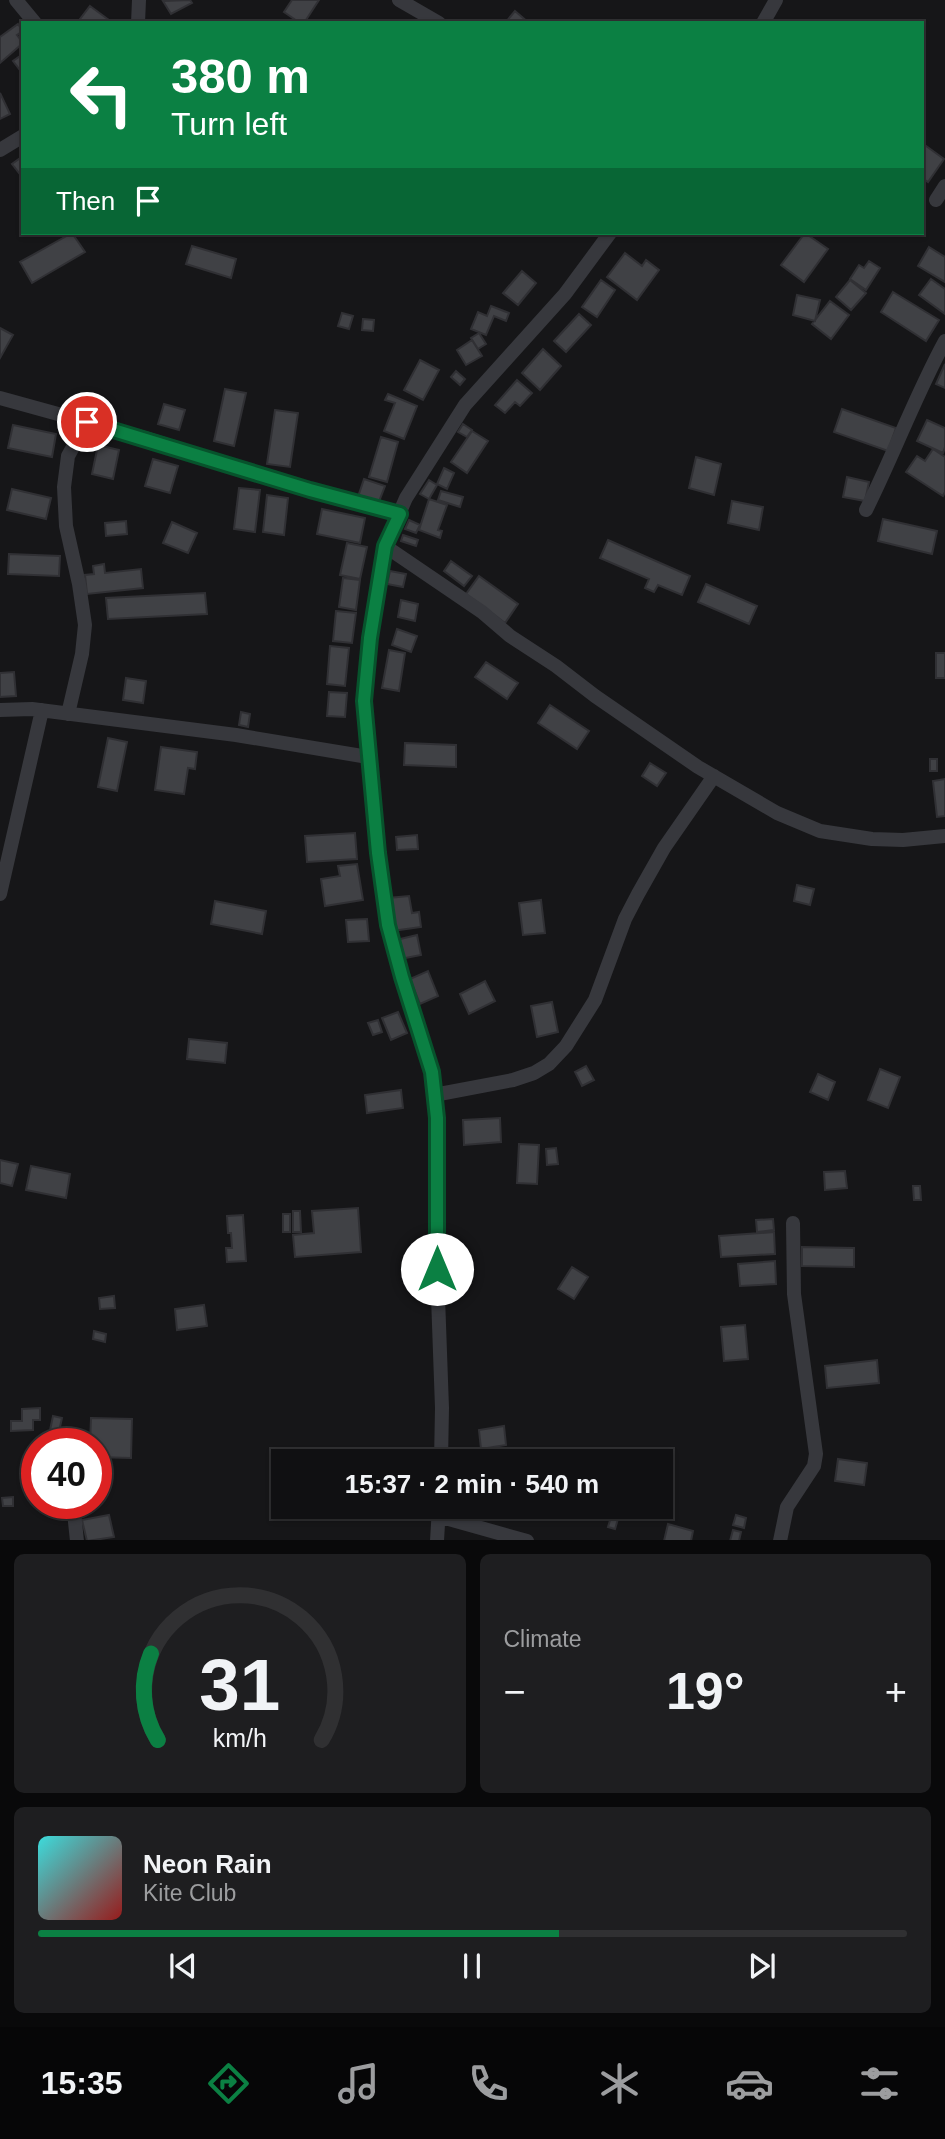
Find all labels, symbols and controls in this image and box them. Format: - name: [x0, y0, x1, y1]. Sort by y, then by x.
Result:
- icon: left: [56, 49, 147, 140]
- text: 380 m: [171, 49, 310, 103]
- text: Turn left: [171, 106, 287, 142]
- icon: arrive: [129, 182, 167, 220]
- text: Then: [56, 186, 115, 216]
- pin: [57, 392, 117, 452]
- icon: arrive: [68, 403, 106, 441]
- position arrow: [400, 1232, 474, 1306]
- speed limit sign: 40: [21, 1428, 112, 1519]
- text: 15:37 · 2 min · 540 m: [345, 1469, 599, 1499]
- text: Climate: [504, 1626, 581, 1652]
- text: 31: [199, 1644, 280, 1725]
- text: 19°: [666, 1662, 745, 1720]
- text: −: [504, 1671, 526, 1713]
- text: +: [885, 1671, 907, 1713]
- text: km/h: [213, 1723, 267, 1751]
- text: Neon Rain: [143, 1849, 272, 1879]
- text: Kite Club: [143, 1880, 236, 1906]
- icon: previous: [164, 1947, 202, 1985]
- icon: pause: [453, 1947, 491, 1985]
- icon: next: [743, 1947, 781, 1985]
- icon: directions: [204, 2059, 253, 2108]
- icon: music: [334, 2059, 383, 2108]
- icon: phone: [464, 2059, 513, 2108]
- icon: climate: [595, 2059, 644, 2108]
- icon: car: [725, 2059, 774, 2108]
- icon: filters: [855, 2059, 904, 2108]
- text: 15:35: [41, 2065, 122, 2101]

